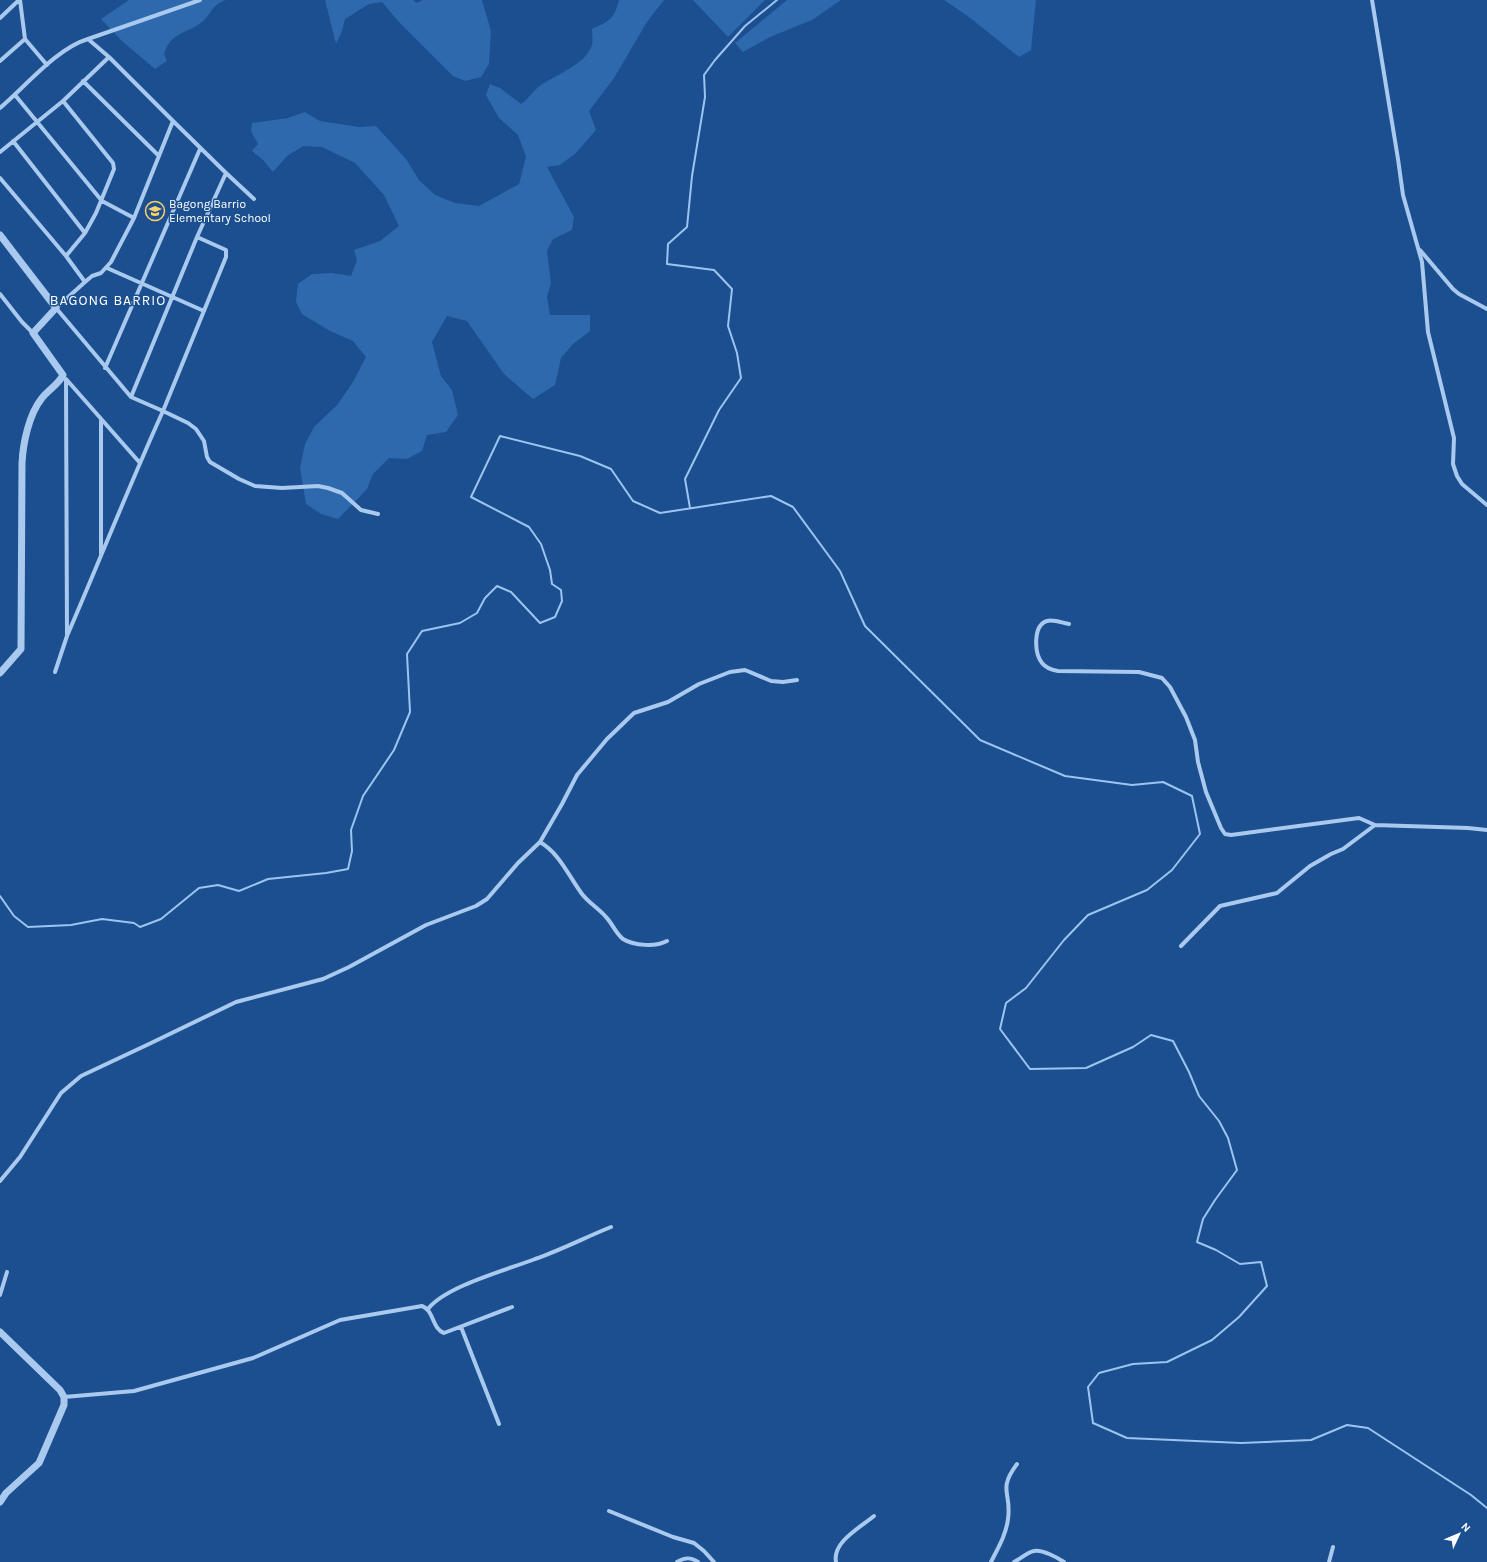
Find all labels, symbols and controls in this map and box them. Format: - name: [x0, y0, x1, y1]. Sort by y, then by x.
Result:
- place label: Bagong Barrio Elementary School: [169, 197, 271, 225]
- school or university icon: Bagong Barrio Elementary School: [144, 200, 166, 222]
- district label: BAGONG BARRIO: [50, 292, 166, 309]
- north arrow: [1439, 1514, 1479, 1554]
- text: N: [1458, 1520, 1473, 1535]

